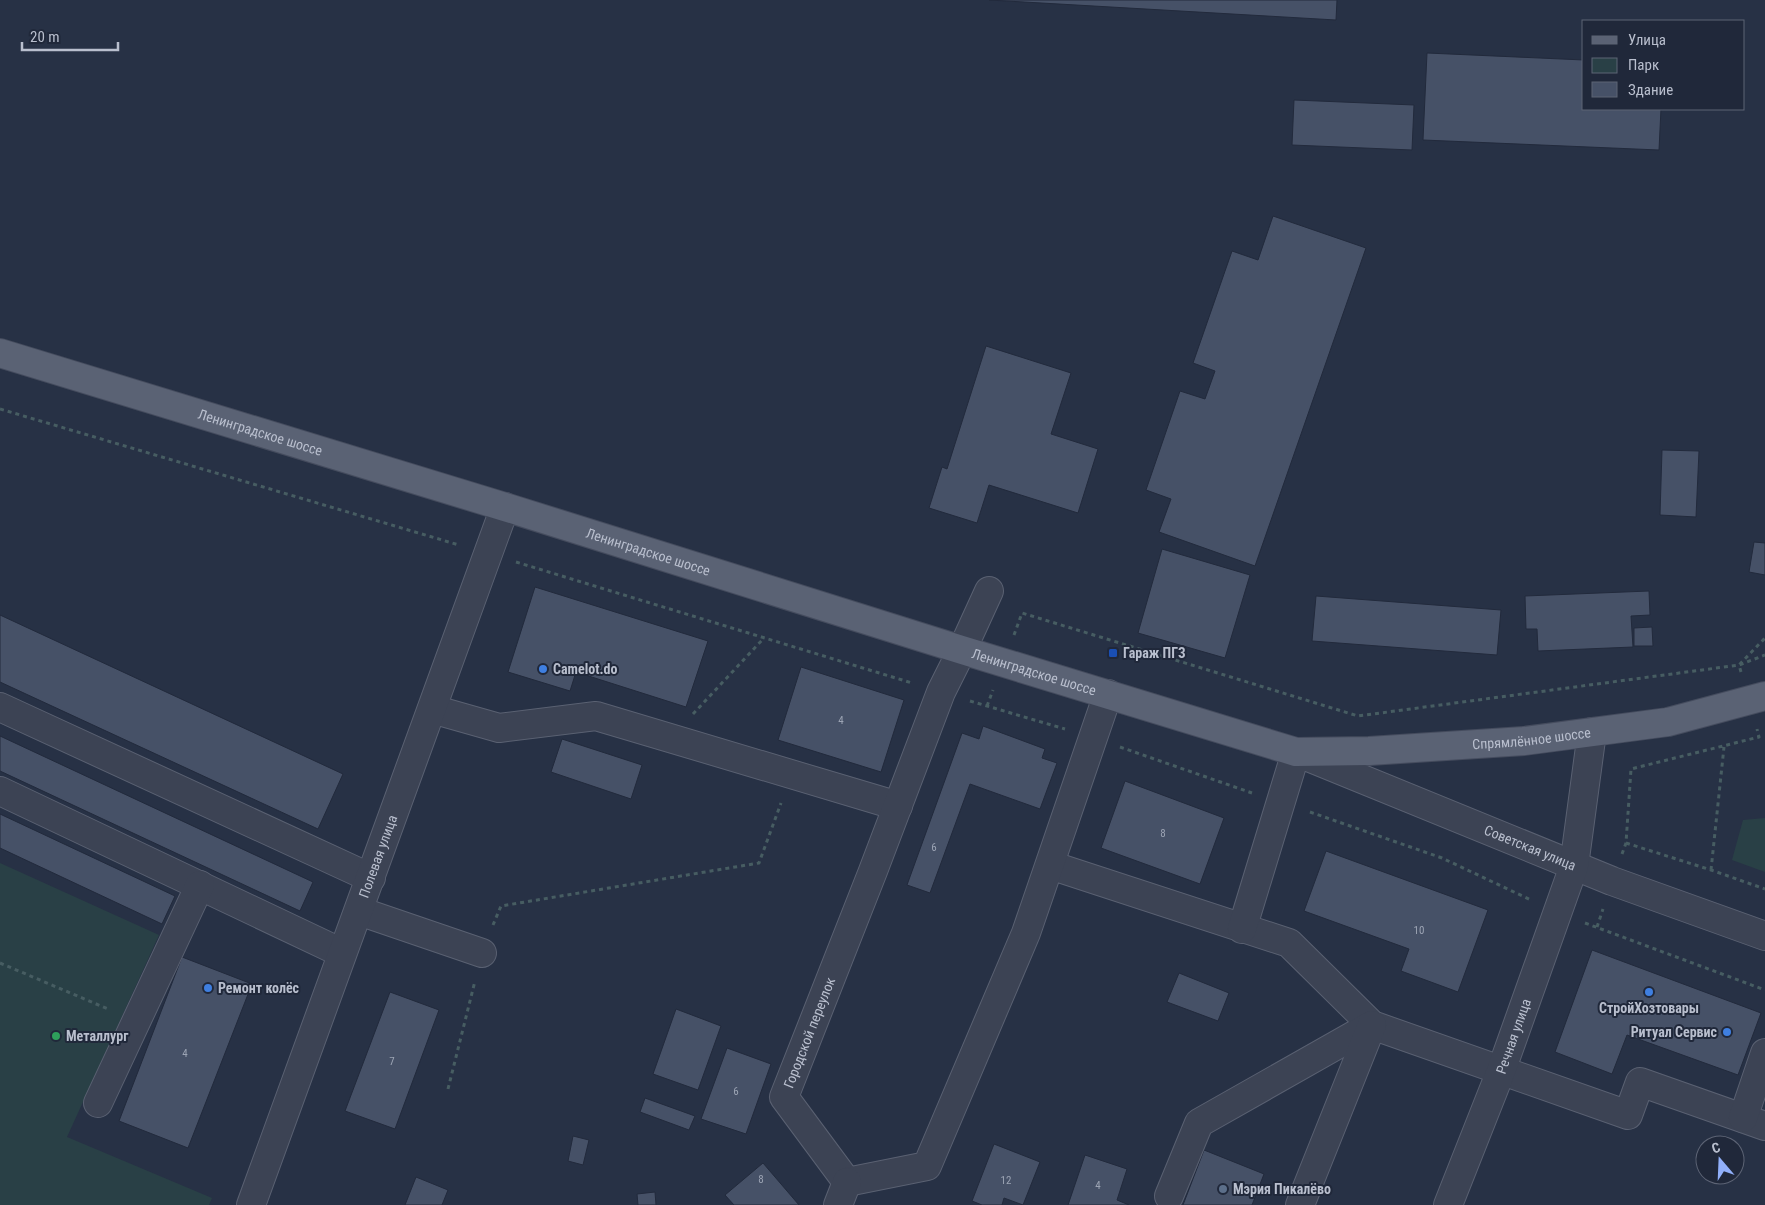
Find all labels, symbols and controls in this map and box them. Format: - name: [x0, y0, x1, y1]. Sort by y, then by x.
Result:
- scale bar: [22, 20, 119, 52]
- legend: [1582, 20, 1745, 110]
- text: 20 m: [30, 28, 60, 46]
- text: Улица: [1628, 31, 1666, 49]
- text: Парк: [1628, 56, 1659, 74]
- text: Здание: [1628, 81, 1673, 99]
- street label: Ленинградское шоссе: [196, 406, 325, 459]
- street label: Ленинградское шоссе: [584, 525, 713, 579]
- street label: Ленинградское шоссе: [970, 645, 1098, 699]
- place label: Гараж ПГЗ: [1123, 645, 1186, 661]
- marker: Гараж ПГЗ: [1107, 647, 1119, 659]
- place label: Camelot.do: [553, 661, 617, 677]
- marker: Camelot.do: [537, 663, 549, 675]
- house number: 4: [838, 714, 844, 727]
- street label: Спрямлённое шоссе: [1472, 724, 1592, 752]
- street label: Полевая улица: [355, 813, 400, 900]
- street label: Советская улица: [1482, 822, 1578, 873]
- house number: 8: [1160, 827, 1166, 840]
- house number: 6: [931, 841, 937, 854]
- house number: 10: [1414, 924, 1424, 937]
- street label: Городской переулок: [780, 975, 838, 1090]
- place label: Ремонт колёс: [218, 980, 300, 996]
- marker: Ремонт колёс: [202, 982, 214, 994]
- marker: СтройХозтовары: [1643, 986, 1655, 998]
- street label: Речная улица: [1493, 996, 1534, 1076]
- place label: СтройХозтовары: [1599, 1000, 1699, 1016]
- place label: Ритуал Сервис: [1631, 1024, 1718, 1040]
- marker: Ритуал Сервис: [1721, 1026, 1733, 1038]
- place label: Металлург: [66, 1028, 129, 1044]
- marker: Металлург: [50, 1030, 62, 1042]
- house number: 4: [182, 1047, 188, 1060]
- house number: 7: [389, 1055, 395, 1068]
- house number: 6: [733, 1085, 739, 1098]
- north arrow: [1695, 1135, 1745, 1185]
- text: С: [1709, 1139, 1722, 1157]
- house number: 8: [758, 1173, 764, 1186]
- house number: 12: [1001, 1174, 1011, 1187]
- house number: 4: [1095, 1179, 1101, 1192]
- place label: Мэрия Пикалёво: [1233, 1181, 1331, 1197]
- marker: Мэрия Пикалёво: [1217, 1183, 1229, 1195]

